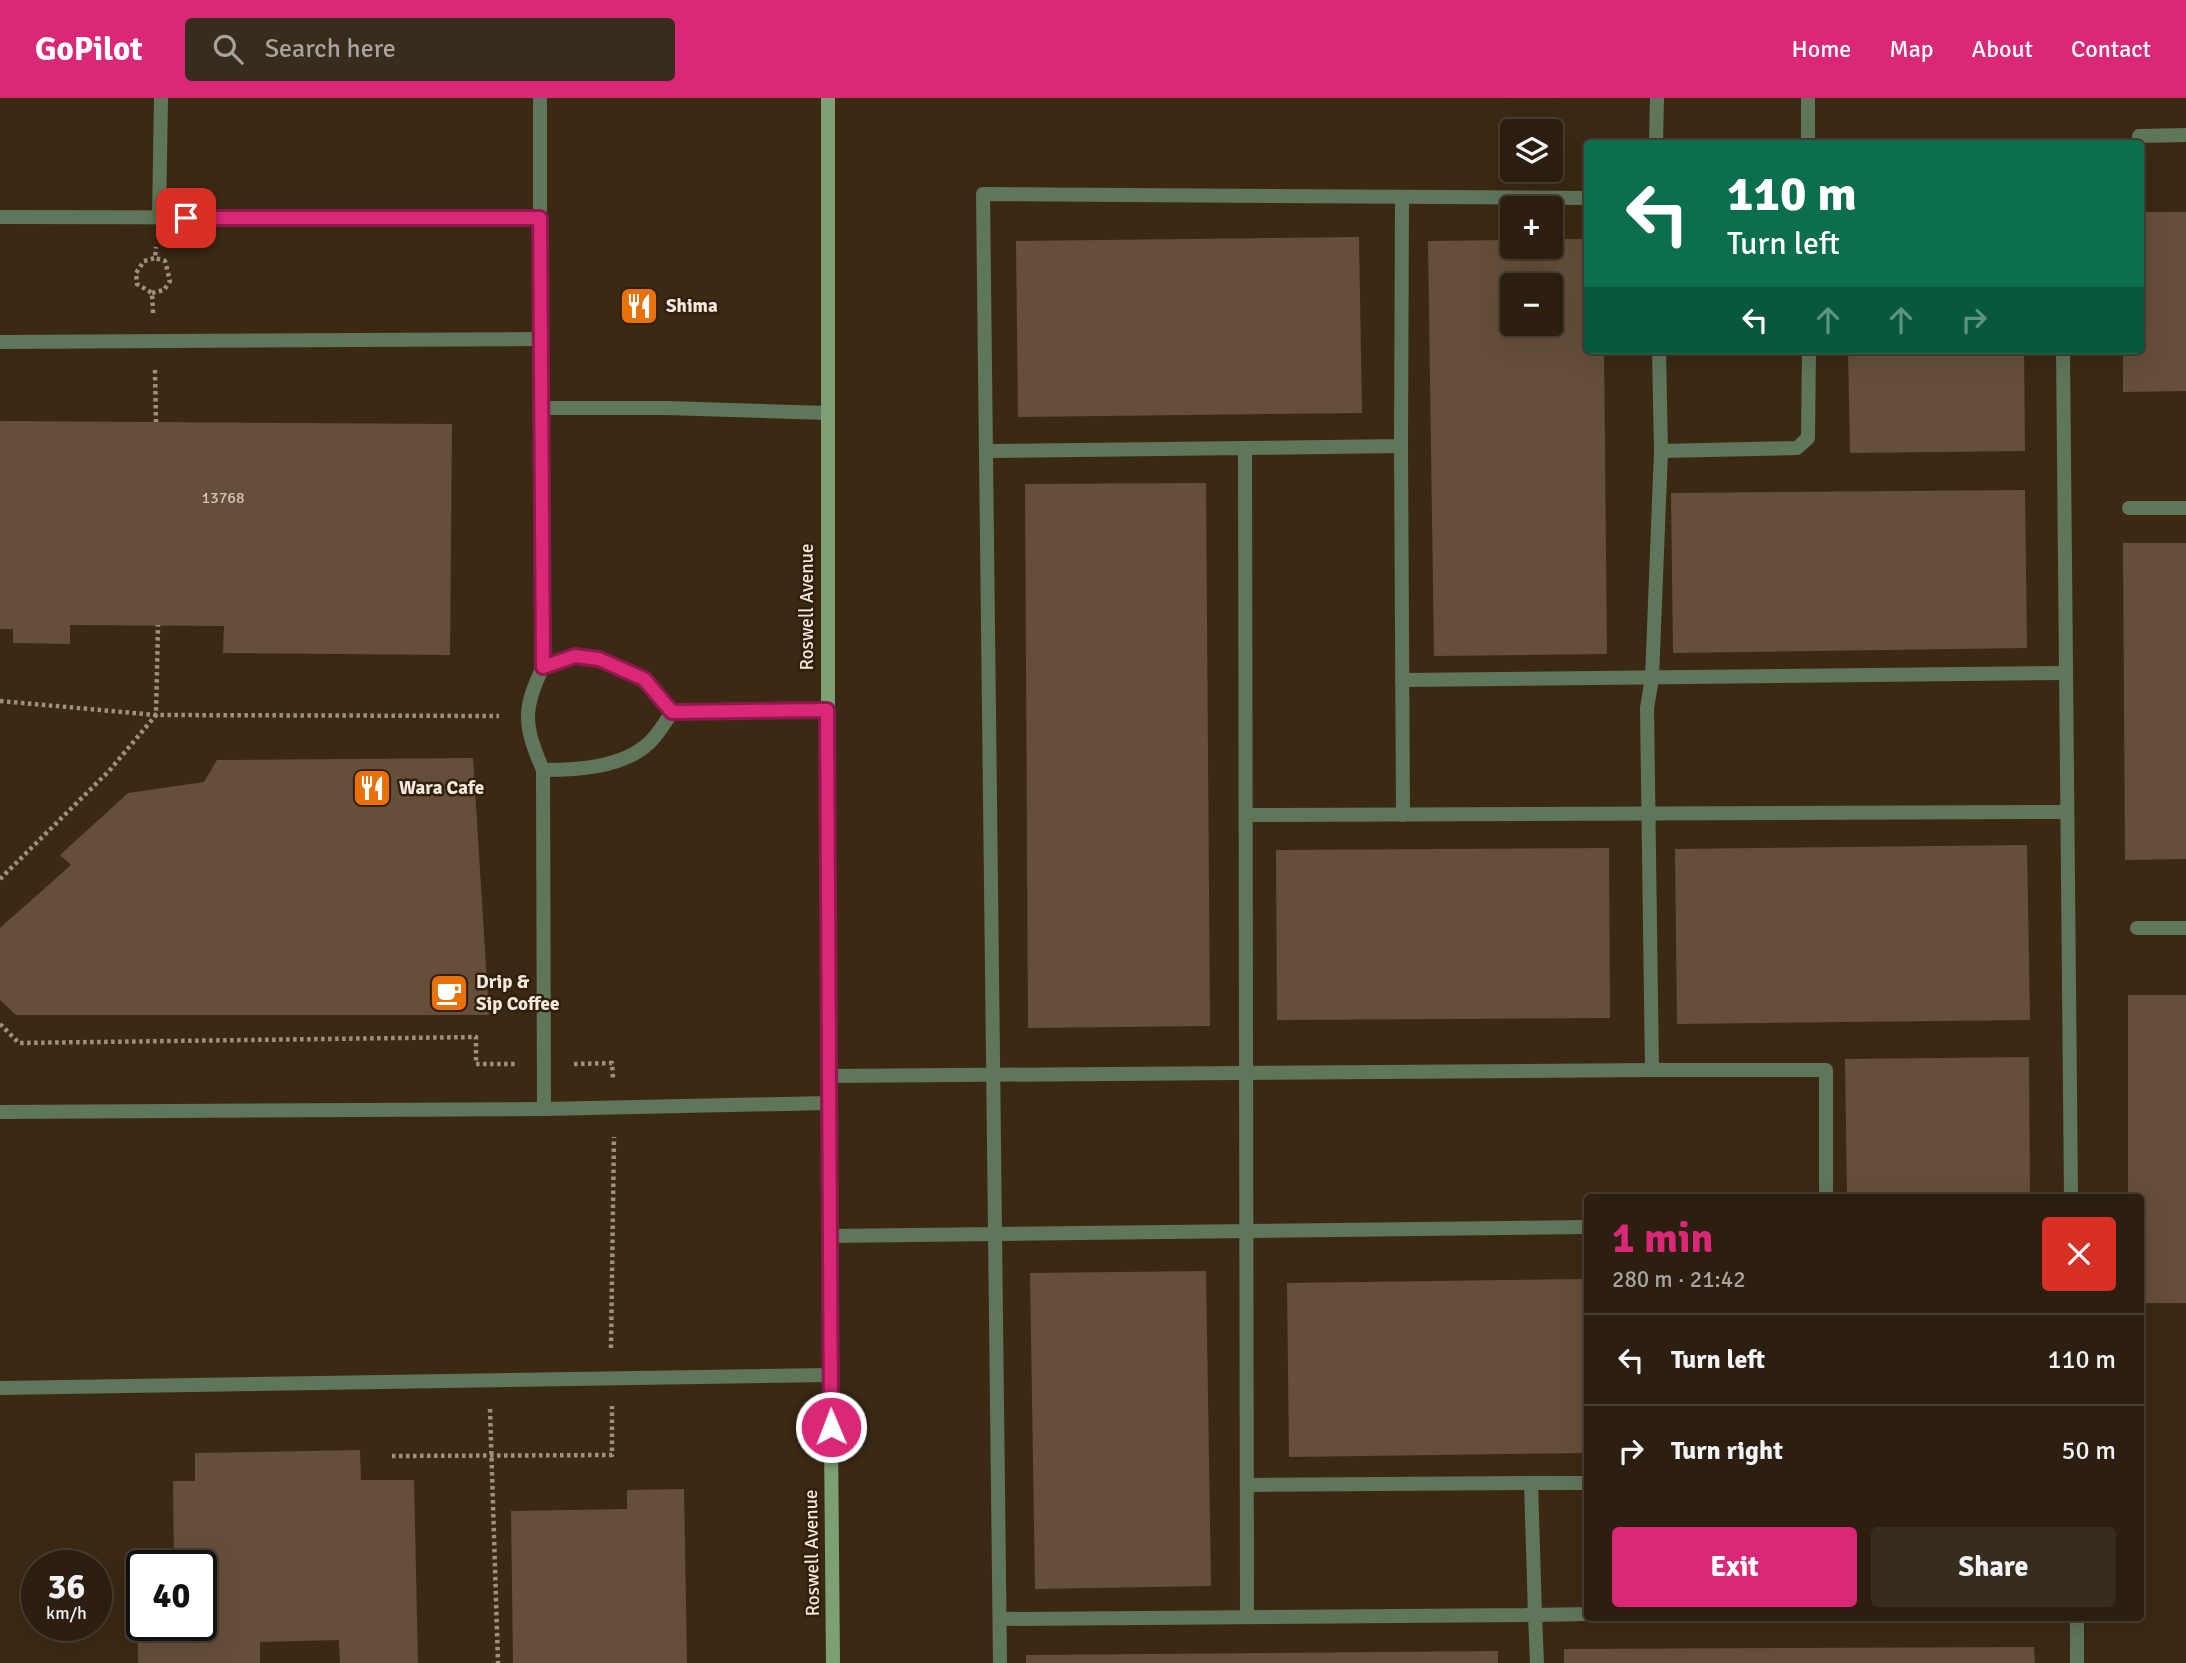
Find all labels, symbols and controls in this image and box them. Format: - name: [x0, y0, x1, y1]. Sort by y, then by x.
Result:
- search box: [185, 18, 675, 81]
- text: GoPilot: [35, 29, 143, 70]
- icon: search: [209, 30, 247, 68]
- text: Search here: [265, 33, 396, 65]
- text: Home: [1791, 34, 1851, 64]
- text: Map: [1889, 34, 1934, 64]
- text: About: [1972, 34, 2033, 64]
- text: Contact: [2071, 34, 2151, 64]
- map controls: [1500, 119, 1563, 336]
- button: layers: [1500, 119, 1563, 182]
- text: 110 m: [1727, 164, 1857, 224]
- icon: left: [1612, 168, 1703, 259]
- pin: [156, 188, 216, 248]
- button: +: [1500, 196, 1563, 259]
- icon: arrive: [167, 199, 205, 237]
- text: Turn left: [1727, 224, 1840, 263]
- button: −: [1500, 273, 1563, 336]
- restaurant icon: Shima: [618, 285, 660, 327]
- place label: Shima: [666, 294, 718, 318]
- icon: left: [1736, 301, 1774, 339]
- icon: ahead: [1809, 301, 1847, 339]
- icon: ahead: [1882, 301, 1920, 339]
- icon: right: [1955, 301, 1993, 339]
- house number: 13768: [201, 488, 245, 508]
- street label: Roswell Avenue: [795, 544, 819, 670]
- restaurant icon: Wara Cafe: [351, 767, 393, 809]
- place label: Wara Cafe: [399, 776, 484, 800]
- place label: Drip & Sip Coffee: [476, 970, 559, 1016]
- cafe icon: Drip & Sip Coffee: [428, 972, 470, 1014]
- text: 1 min: [1612, 1213, 1713, 1264]
- button: close: [2042, 1217, 2116, 1291]
- text: 280 m · 21:42: [1612, 1265, 1746, 1294]
- icon: left: [1612, 1341, 1650, 1379]
- text: Turn left: [1671, 1344, 1765, 1376]
- text: 110 m: [2047, 1344, 2116, 1376]
- position arrow: [794, 1390, 868, 1464]
- icon: right: [1612, 1432, 1650, 1470]
- text: Turn right: [1671, 1435, 1783, 1467]
- text: 50 m: [2061, 1435, 2116, 1467]
- street label: Roswell Avenue: [799, 1489, 825, 1617]
- button: Exit: [1612, 1527, 1857, 1607]
- button: Share: [1871, 1527, 2116, 1607]
- speed limit sign: 40: [126, 1550, 217, 1641]
- text: 36: [48, 1565, 85, 1608]
- text: km/h: [46, 1602, 87, 1624]

